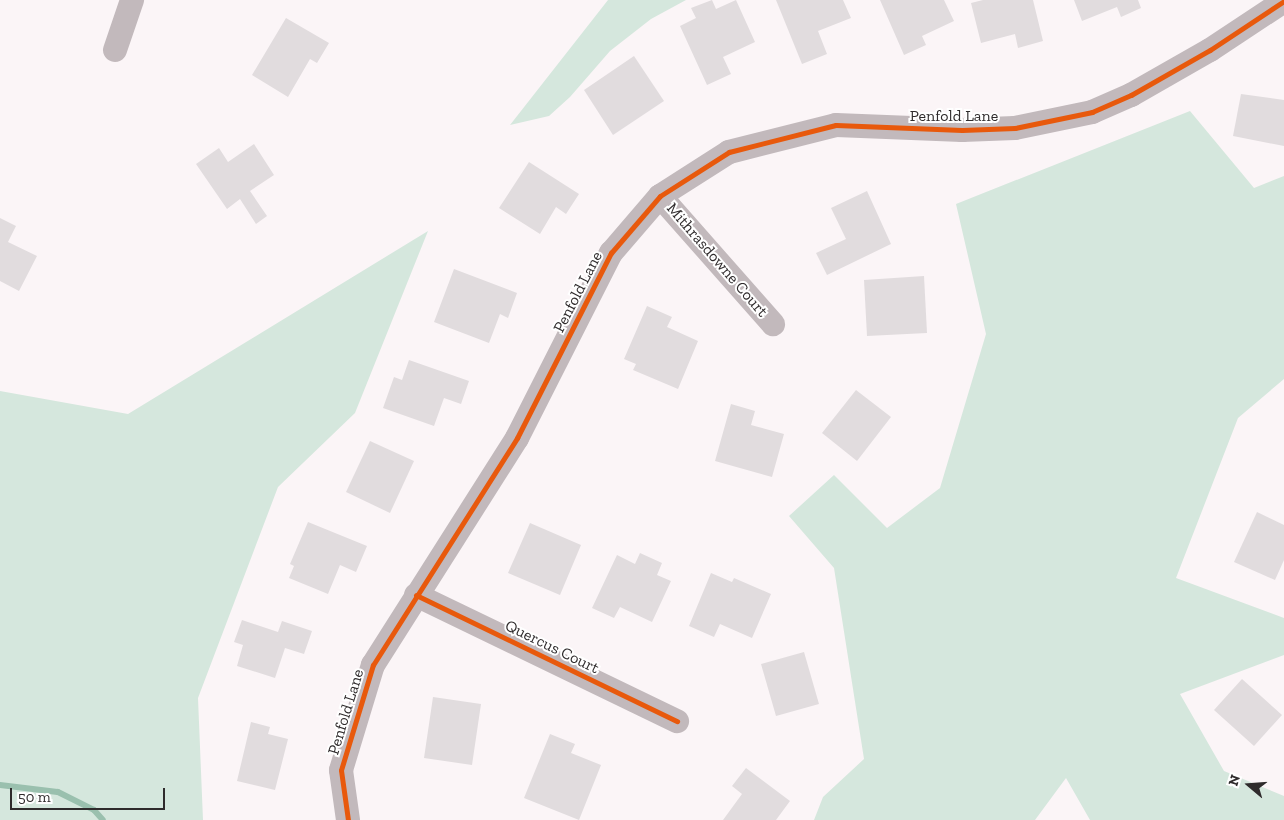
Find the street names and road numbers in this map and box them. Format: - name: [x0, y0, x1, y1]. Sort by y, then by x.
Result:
- street label: Penfold Lane: [910, 106, 998, 126]
- street label: Mithrasdowne Court: [662, 199, 772, 321]
- street label: Penfold Lane: [549, 248, 607, 336]
- street label: Quercus Court: [502, 616, 602, 678]
- street label: Penfold Lane: [324, 667, 368, 757]

